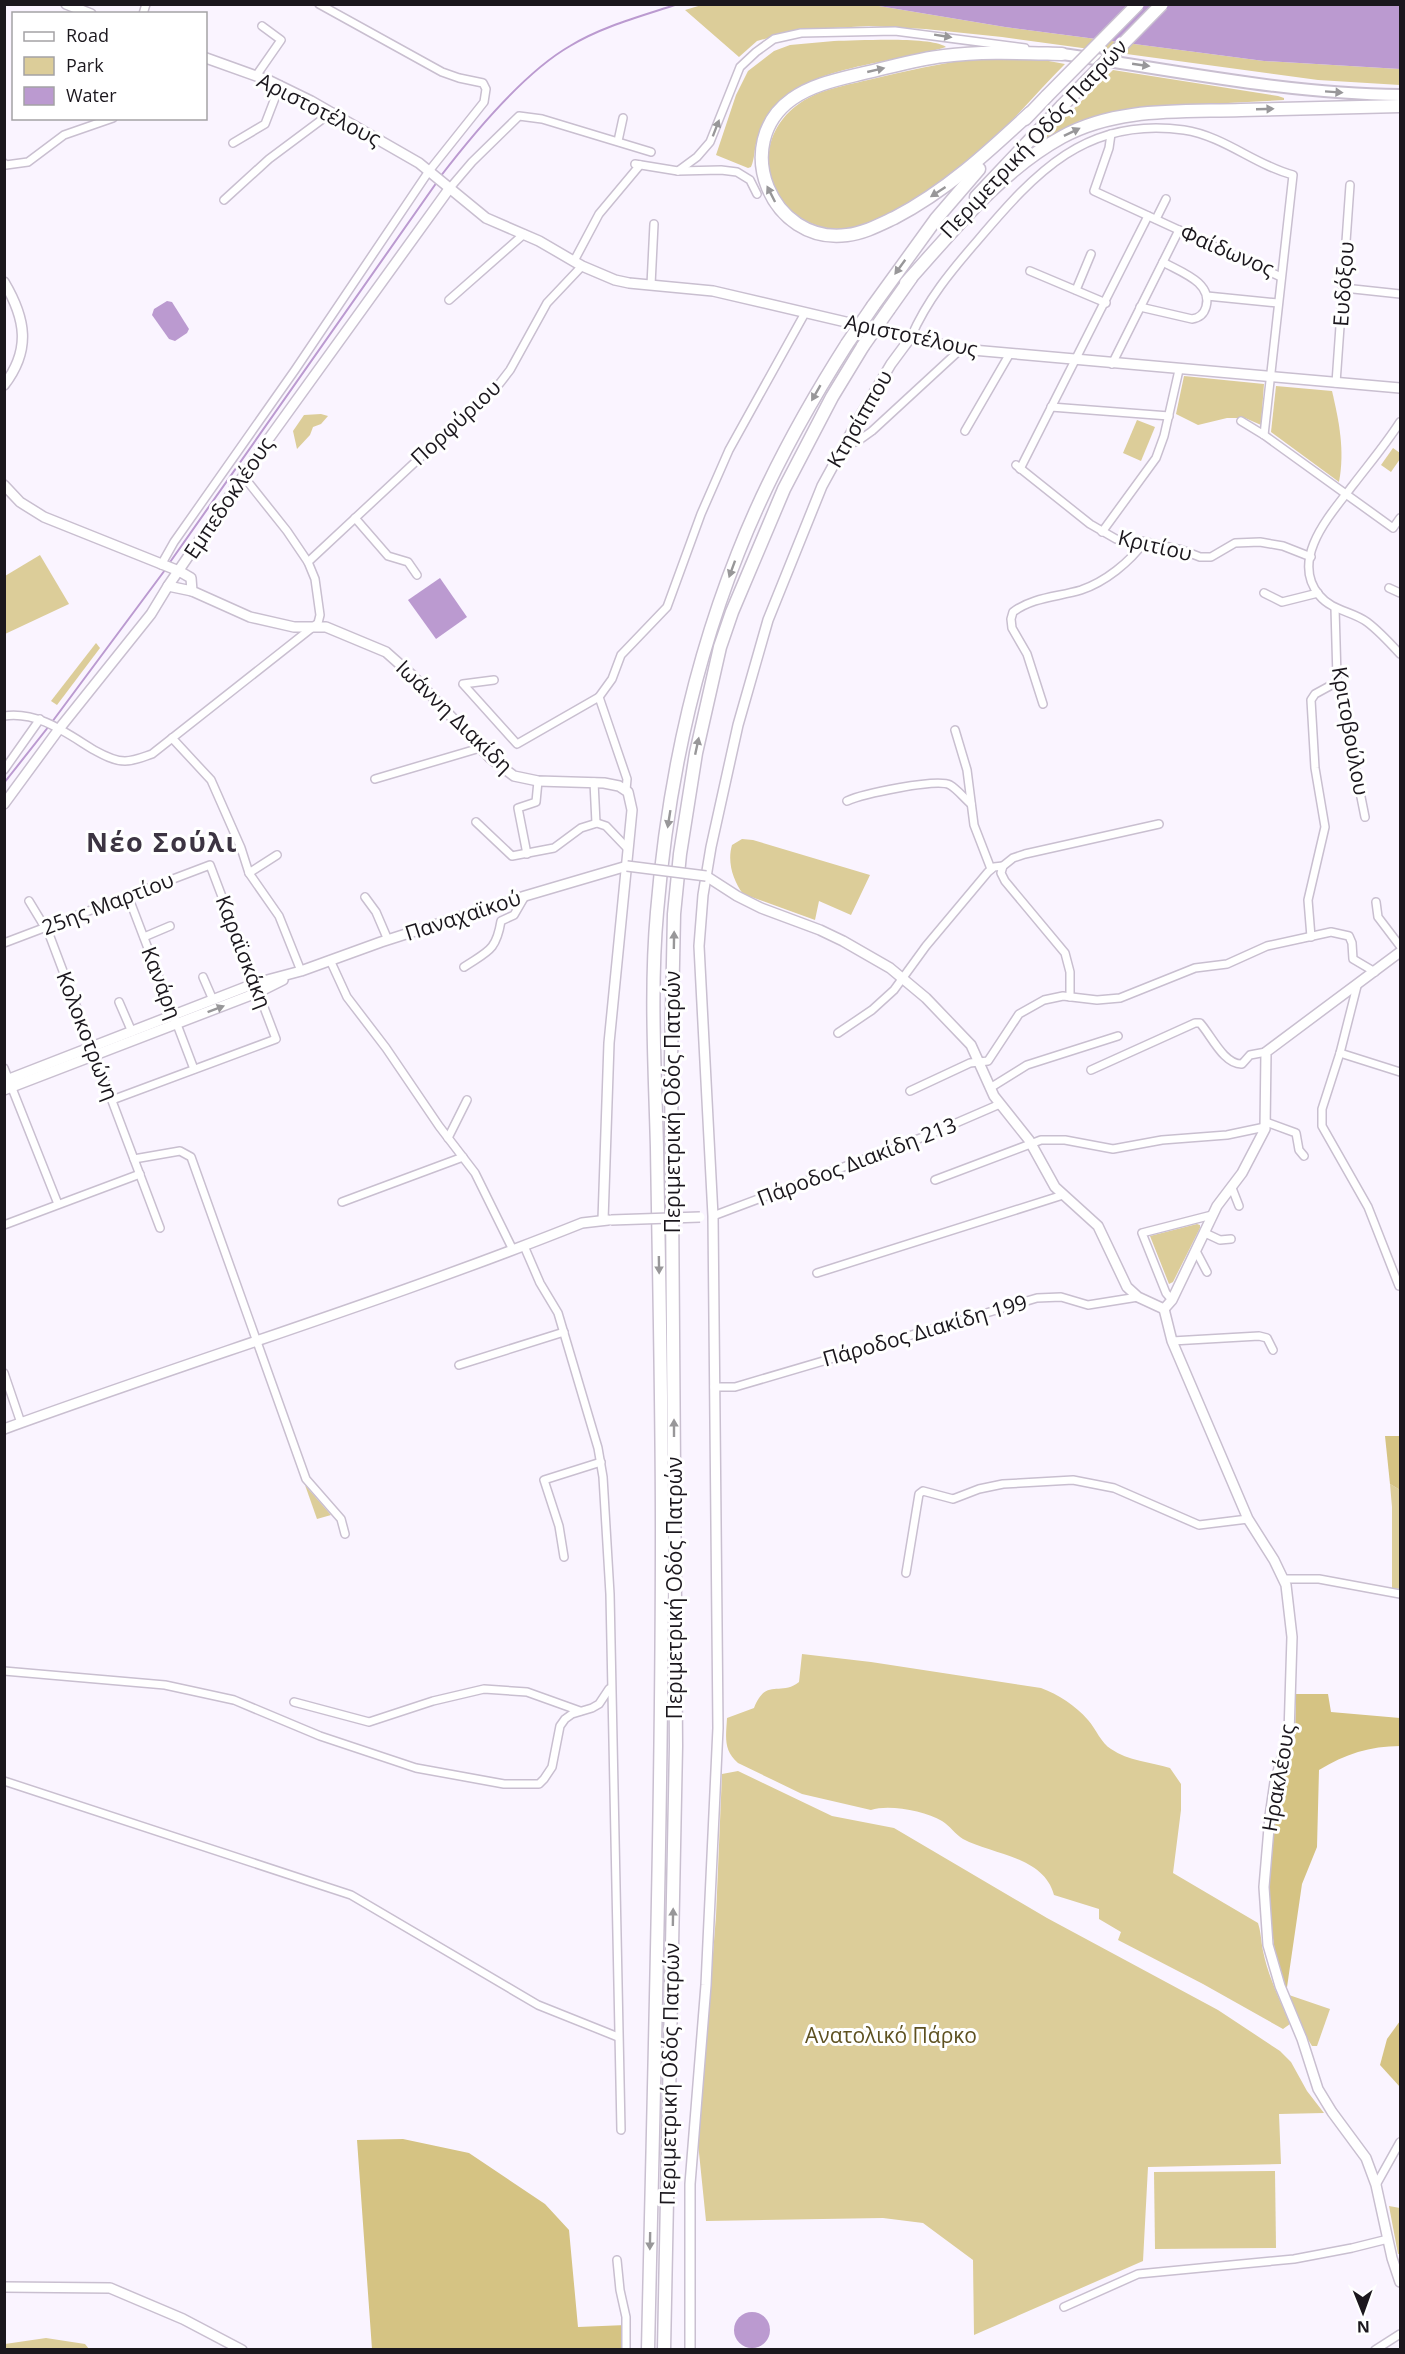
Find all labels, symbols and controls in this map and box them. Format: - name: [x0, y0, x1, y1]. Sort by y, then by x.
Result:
- legend: [12, 12, 207, 120]
- text: Road: [66, 23, 109, 47]
- one-way arrow: [934, 32, 953, 41]
- street label: Περιμετρική Οδός Πατρών: [933, 33, 1133, 244]
- text: Park: [66, 53, 104, 77]
- one-way arrow: [1131, 61, 1150, 70]
- one-way arrow: [867, 65, 885, 75]
- street label: Αριστοτέλους: [253, 66, 386, 152]
- text: Water: [66, 83, 117, 107]
- one-way arrow: [1325, 87, 1344, 96]
- one-way arrow: [1255, 105, 1274, 114]
- one-way arrow: [711, 118, 721, 136]
- one-way arrow: [1064, 127, 1081, 136]
- one-way arrow: [766, 185, 775, 202]
- one-way arrow: [930, 186, 946, 197]
- street label: Φαίδωνος: [1176, 218, 1279, 282]
- street label: Ευδόξου: [1326, 241, 1360, 327]
- one-way arrow: [894, 259, 906, 275]
- street label: Αριστοτέλους: [842, 307, 980, 363]
- street label: Κτησίππου: [820, 365, 898, 472]
- street label: Πορφύριου: [404, 373, 506, 471]
- one-way arrow: [811, 385, 821, 402]
- street label: Εμπεδοκλέους: [177, 431, 279, 564]
- street label: Κριτίου: [1115, 523, 1195, 567]
- one-way arrow: [726, 560, 736, 578]
- street label: Ιωάννη Διακίδη: [390, 653, 519, 779]
- street label: Κριτοβούλου: [1326, 664, 1376, 798]
- one-way arrow: [693, 737, 703, 755]
- one-way arrow: [664, 809, 673, 828]
- district label: Νέο Σούλι: [86, 823, 238, 860]
- street label: 25ης Μαρτίου: [38, 865, 178, 941]
- street label: Παναχαϊκού: [401, 883, 524, 947]
- street label: Καραϊσκάκη: [210, 891, 278, 1012]
- one-way arrow: [669, 930, 678, 949]
- street label: Κανάρη: [135, 942, 189, 1023]
- street label: Κολοκοτρώνη: [50, 967, 125, 1104]
- street label: Περιμετρική Οδός Πατρών: [658, 971, 686, 1233]
- one-way arrow: [207, 1004, 225, 1013]
- street label: Πάροδος Διακίδη 213: [753, 1110, 960, 1212]
- one-way arrow: [654, 1255, 664, 1274]
- street label: Πάροδος Διακίδη 199: [819, 1287, 1030, 1373]
- one-way arrow: [669, 1419, 679, 1438]
- street label: Περιμετρική Οδός Πατρών: [660, 1457, 688, 1719]
- street label: Ηρακλέους: [1255, 1722, 1301, 1834]
- one-way arrow: [668, 1908, 678, 1927]
- street label: Περιμετρική Οδός Πατρών: [653, 1942, 685, 2205]
- park label: Ανατολικό Πάρκο: [805, 2021, 977, 2049]
- one-way arrow: [646, 2232, 655, 2251]
- north arrow: [1333, 2282, 1393, 2342]
- text: N: [1357, 2316, 1370, 2338]

